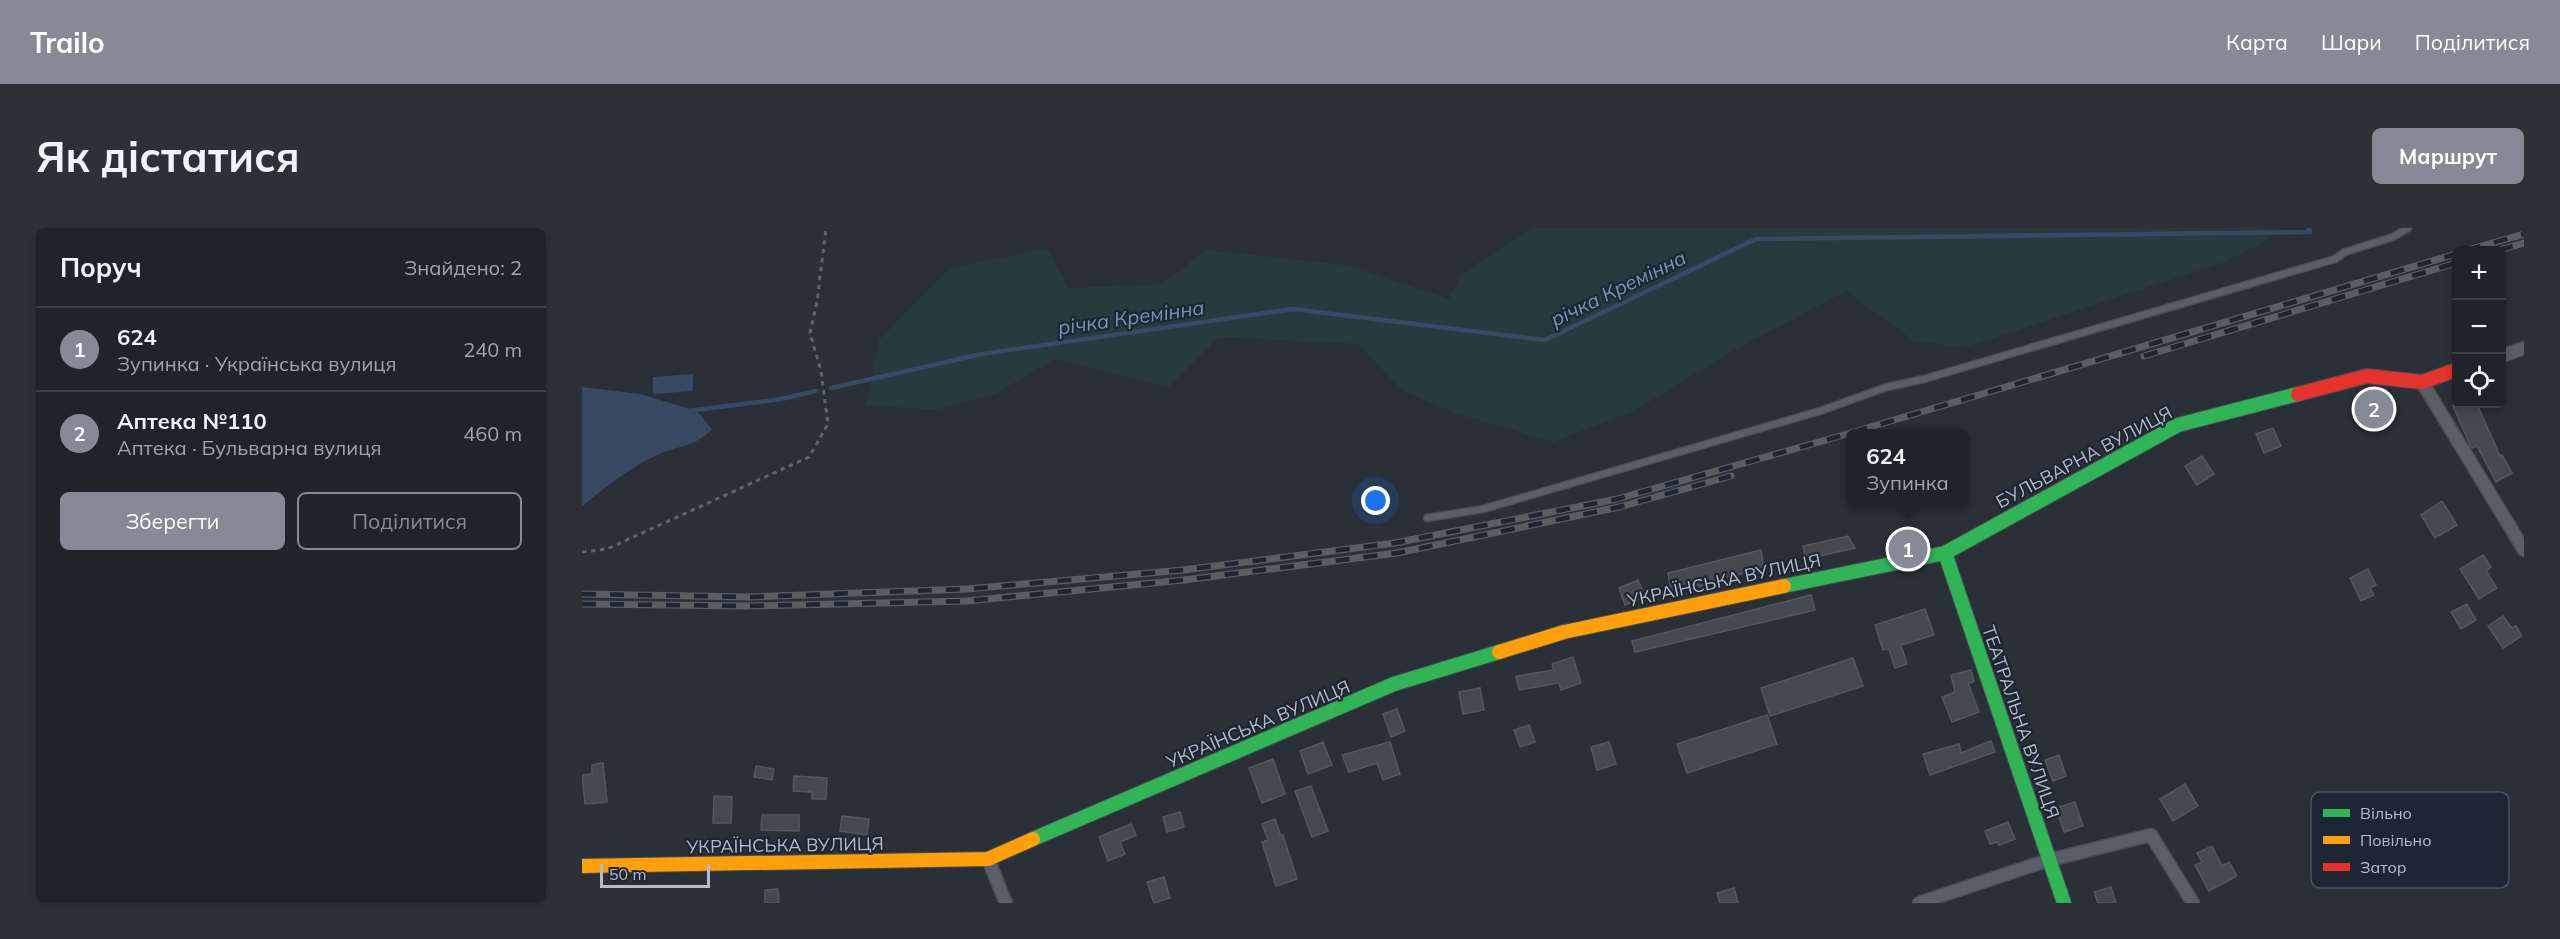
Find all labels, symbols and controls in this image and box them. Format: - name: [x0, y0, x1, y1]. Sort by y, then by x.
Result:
- text: Trailo: [30, 25, 105, 60]
- text: Карта: [2226, 29, 2288, 55]
- text: Шари: [2321, 29, 2382, 55]
- text: Поділитися: [2415, 29, 2530, 55]
- button: Маршрут: [2372, 128, 2524, 184]
- text: Як дістатися: [36, 130, 300, 183]
- water label: річка Кремінна: [1546, 244, 1690, 332]
- map controls: [2452, 246, 2506, 408]
- button: +: [2452, 246, 2506, 300]
- text: Поруч: [60, 251, 142, 284]
- text: Знайдено: 2: [404, 255, 522, 280]
- water label: річка Кремінна: [1056, 294, 1206, 340]
- button: −: [2452, 300, 2506, 354]
- text: 624: [117, 323, 157, 351]
- text: 1: [74, 337, 86, 362]
- text: 240 m: [463, 337, 522, 362]
- text: Зупинка · Українська вулиця: [117, 351, 396, 376]
- button: locate: [2452, 354, 2506, 408]
- pin: 2: [2354, 386, 2394, 432]
- street label: БУЛЬВАРНА ВУЛИЦЯ: [1992, 401, 2176, 513]
- text: Аптека №110: [117, 407, 267, 435]
- text: 2: [74, 421, 86, 446]
- text: 460 m: [463, 421, 522, 446]
- popup: [1846, 429, 1969, 507]
- text: Аптека · Бульварна вулиця: [117, 435, 381, 460]
- text: 624: [1866, 442, 1906, 470]
- text: Зупинка: [1866, 470, 1949, 495]
- your location: [1361, 486, 1390, 515]
- button: Зберегти: [60, 492, 285, 550]
- button: Поділитися: [297, 492, 522, 550]
- pin: 1: [1888, 526, 1928, 572]
- street label: УКРАЇНСЬКА ВУЛИЦЯ: [1624, 548, 1823, 612]
- street label: ТЕАТРАЛЬНА ВУЛИЦЯ: [1977, 622, 2065, 822]
- street label: УКРАЇНСЬКА ВУЛИЦЯ: [1162, 675, 1353, 774]
- legend: [2311, 792, 2509, 888]
- text: Вільно: [2360, 803, 2412, 823]
- text: Повільно: [2360, 830, 2431, 850]
- street label: УКРАЇНСЬКА ВУЛИЦЯ: [685, 832, 884, 858]
- text: Затор: [2360, 857, 2407, 877]
- scale bar: [600, 861, 710, 888]
- text: 50 m: [609, 864, 646, 884]

